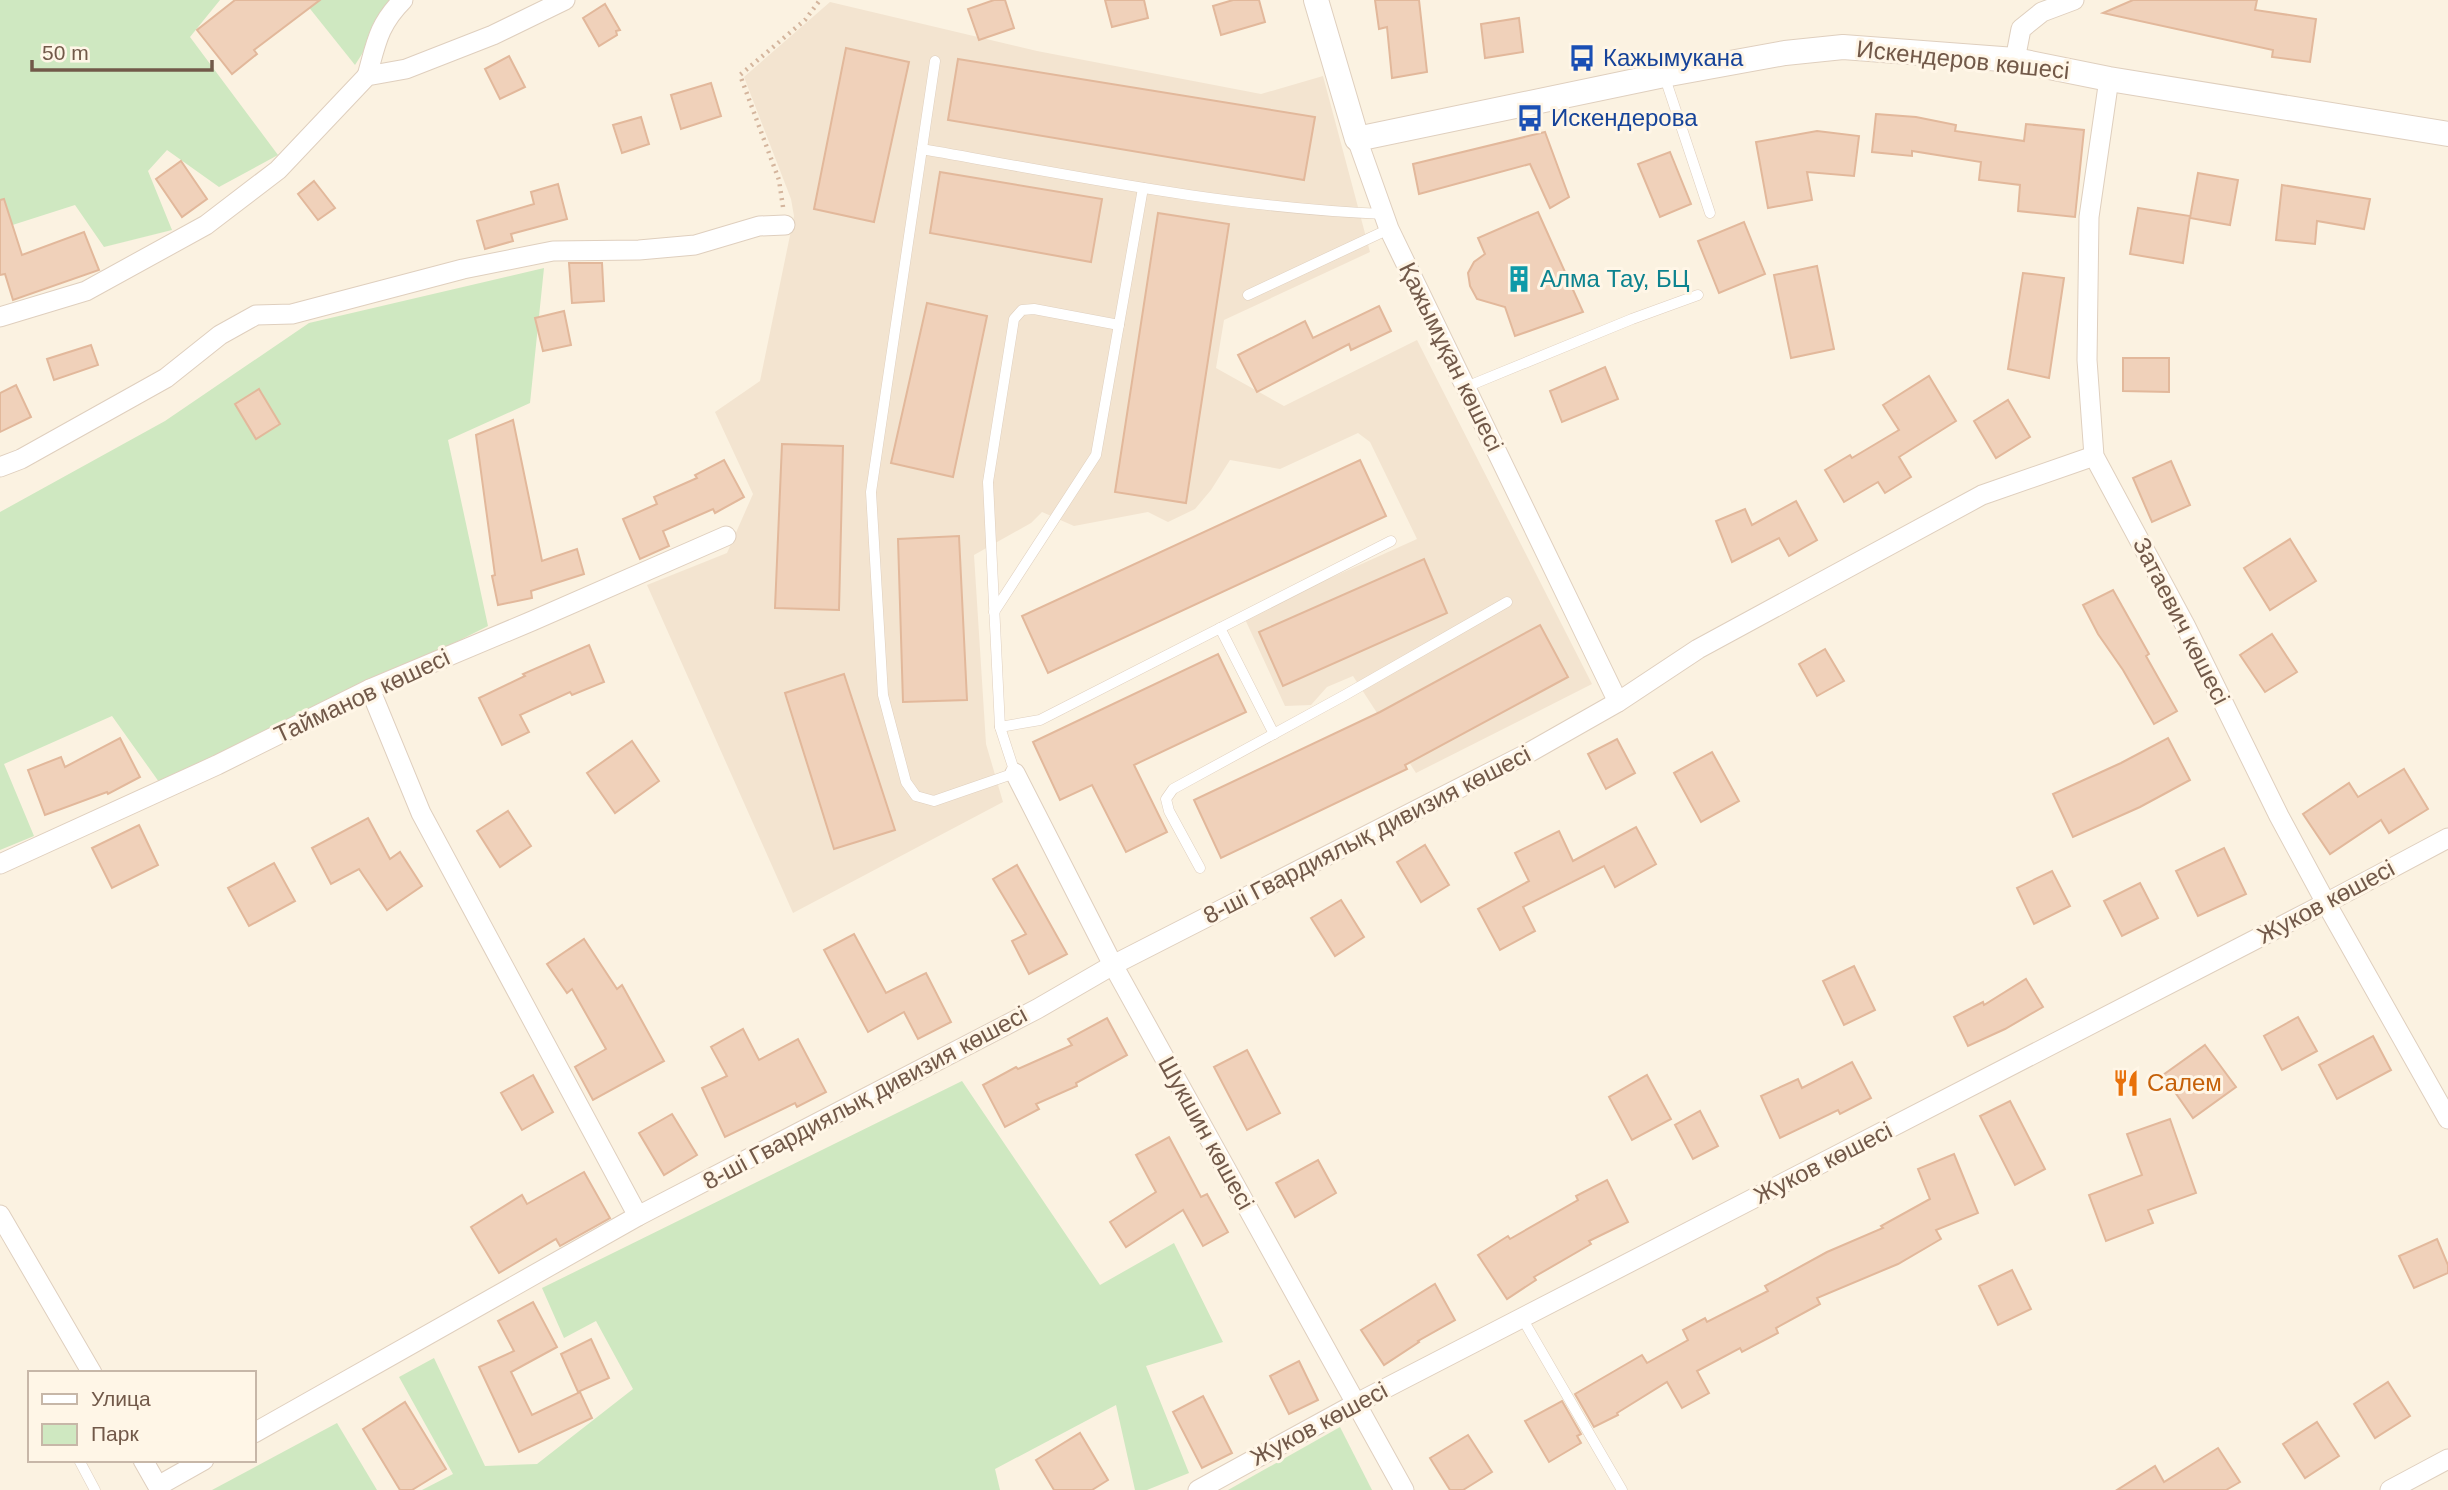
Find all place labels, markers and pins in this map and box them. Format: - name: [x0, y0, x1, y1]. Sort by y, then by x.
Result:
- bus stop icon: Кажымукана: [1567, 43, 1597, 73]
- place label: Кажымукана: [1603, 44, 1744, 71]
- bus stop icon: Искендерова: [1515, 103, 1545, 133]
- place label: Искендерова: [1551, 104, 1698, 131]
- building icon: Алма Тау, БЦ: [1504, 264, 1534, 294]
- place label: Алма Тау, БЦ: [1540, 265, 1690, 292]
- restaurant icon: Салем: [2111, 1068, 2141, 1098]
- place label: Салем: [2147, 1069, 2222, 1096]

